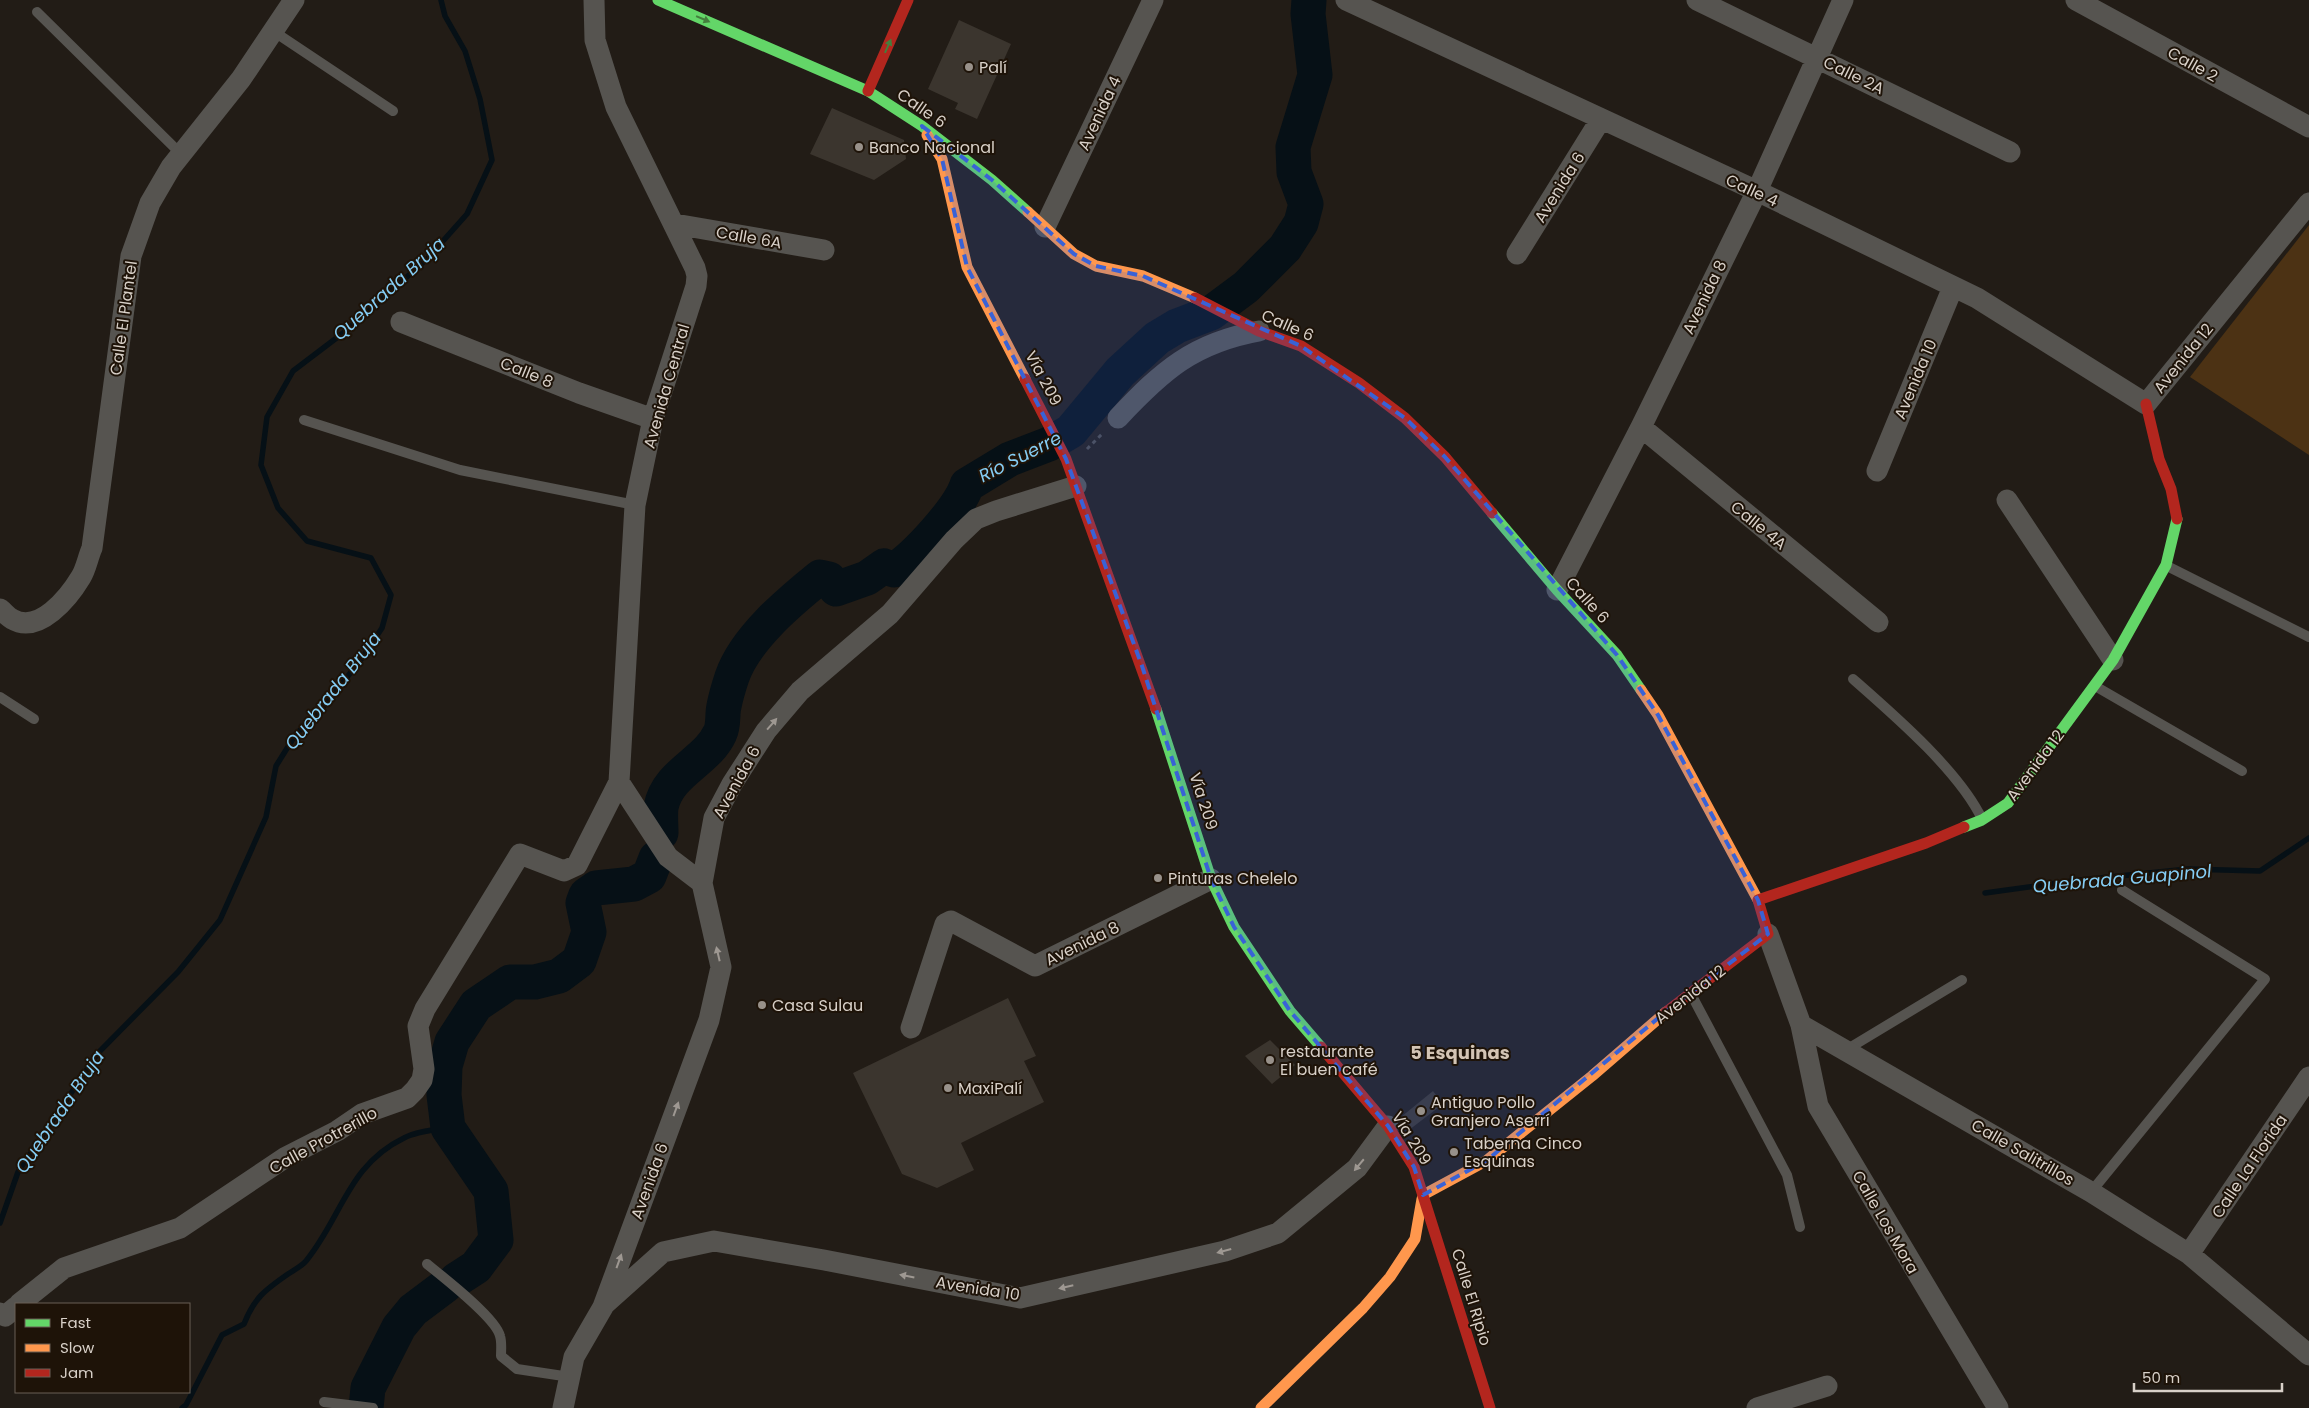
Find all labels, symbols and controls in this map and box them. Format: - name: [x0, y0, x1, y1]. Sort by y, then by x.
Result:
- one-way arrow: [696, 16, 710, 24]
- one-way arrow: [884, 39, 892, 53]
- street label: Calle 2: [2163, 41, 2222, 88]
- street label: Calle 2A: [1819, 51, 1888, 100]
- place label: Palí: [979, 56, 1007, 79]
- marker: Palí: [963, 61, 975, 73]
- street label: Avenida 4: [1072, 72, 1127, 154]
- street label: Calle 6: [892, 83, 951, 134]
- place label: Banco Nacional: [869, 136, 995, 159]
- marker: Banco Nacional: [853, 141, 865, 153]
- street label: Avenida 6: [1528, 147, 1590, 227]
- street label: Calle 4: [1722, 168, 1782, 213]
- street label: Calle 6A: [714, 220, 784, 255]
- water label: Quebrada Bruja: [327, 231, 450, 346]
- street label: Avenida 8: [1677, 256, 1732, 338]
- street label: Calle El Plantel: [104, 259, 143, 377]
- street label: Calle 6: [1258, 304, 1318, 347]
- street label: Avenida 12: [2148, 318, 2219, 398]
- street label: Avenida Central: [638, 321, 695, 451]
- street label: Avenida 10: [1888, 336, 1943, 423]
- street label: Vía 209: [1020, 347, 1068, 410]
- street label: Calle 8: [497, 351, 557, 393]
- water label: Río Suerre: [974, 425, 1066, 488]
- street label: Calle 4A: [1726, 496, 1792, 555]
- street label: Calle 6: [1561, 572, 1615, 629]
- water label: Quebrada Bruja: [279, 626, 387, 755]
- one-way arrow: [766, 718, 778, 730]
- street label: Avenida 12: [2001, 725, 2070, 806]
- street label: Avenida 6: [707, 742, 766, 823]
- street label: Vía 209: [1183, 769, 1224, 833]
- water label: Quebrada Guapinol: [2032, 858, 2213, 899]
- place label: Pinturas Chelelo: [1168, 867, 1297, 890]
- marker: Pinturas Chelelo: [1152, 872, 1164, 884]
- street label: Avenida 8: [1041, 916, 1123, 971]
- one-way arrow: [714, 946, 722, 961]
- street label: Avenida 12: [1650, 959, 1731, 1029]
- place label: Casa Sulau: [772, 994, 863, 1017]
- marker: Casa Sulau: [756, 999, 768, 1011]
- place label: restaurante El buen café: [1280, 1040, 1378, 1081]
- district label: 5 Esquinas: [1410, 1040, 1510, 1065]
- water label: Quebrada Bruja: [9, 1045, 110, 1178]
- marker: restaurante El buen café: [1264, 1054, 1276, 1066]
- place label: MaxiPalí: [958, 1077, 1022, 1100]
- marker: MaxiPalí: [942, 1082, 954, 1094]
- place label: Antiguo Pollo Granjero Aserrí: [1431, 1091, 1550, 1132]
- street label: Calle Protrerillo: [265, 1101, 381, 1180]
- one-way arrow: [672, 1101, 680, 1116]
- marker: Antiguo Pollo Granjero Aserrí: [1415, 1105, 1427, 1117]
- street label: Vía 209: [1386, 1107, 1437, 1169]
- street label: Calle La Florida: [2206, 1110, 2293, 1223]
- street label: Calle Salitrillos: [1967, 1114, 2079, 1191]
- place label: Taberna Cinco Esquinas: [1464, 1132, 1582, 1173]
- street label: Avenida 6: [625, 1140, 674, 1223]
- marker: Taberna Cinco Esquinas: [1448, 1146, 1460, 1158]
- one-way arrow: [1353, 1158, 1364, 1171]
- street label: Calle Los Mora: [1847, 1166, 1924, 1278]
- street label: Calle El Ripio: [1446, 1246, 1497, 1348]
- one-way arrow: [1216, 1247, 1232, 1255]
- one-way arrow: [616, 1254, 623, 1269]
- street label: Avenida 10: [934, 1270, 1022, 1306]
- one-way arrow: [899, 1272, 914, 1280]
- one-way arrow: [1058, 1283, 1073, 1291]
- legend: [15, 1303, 190, 1393]
- text: Fast: [60, 1312, 91, 1333]
- text: Slow: [60, 1337, 95, 1358]
- scale bar: [2134, 1360, 2282, 1392]
- text: Jam: [60, 1362, 94, 1383]
- text: 50 m: [2142, 1367, 2180, 1388]

